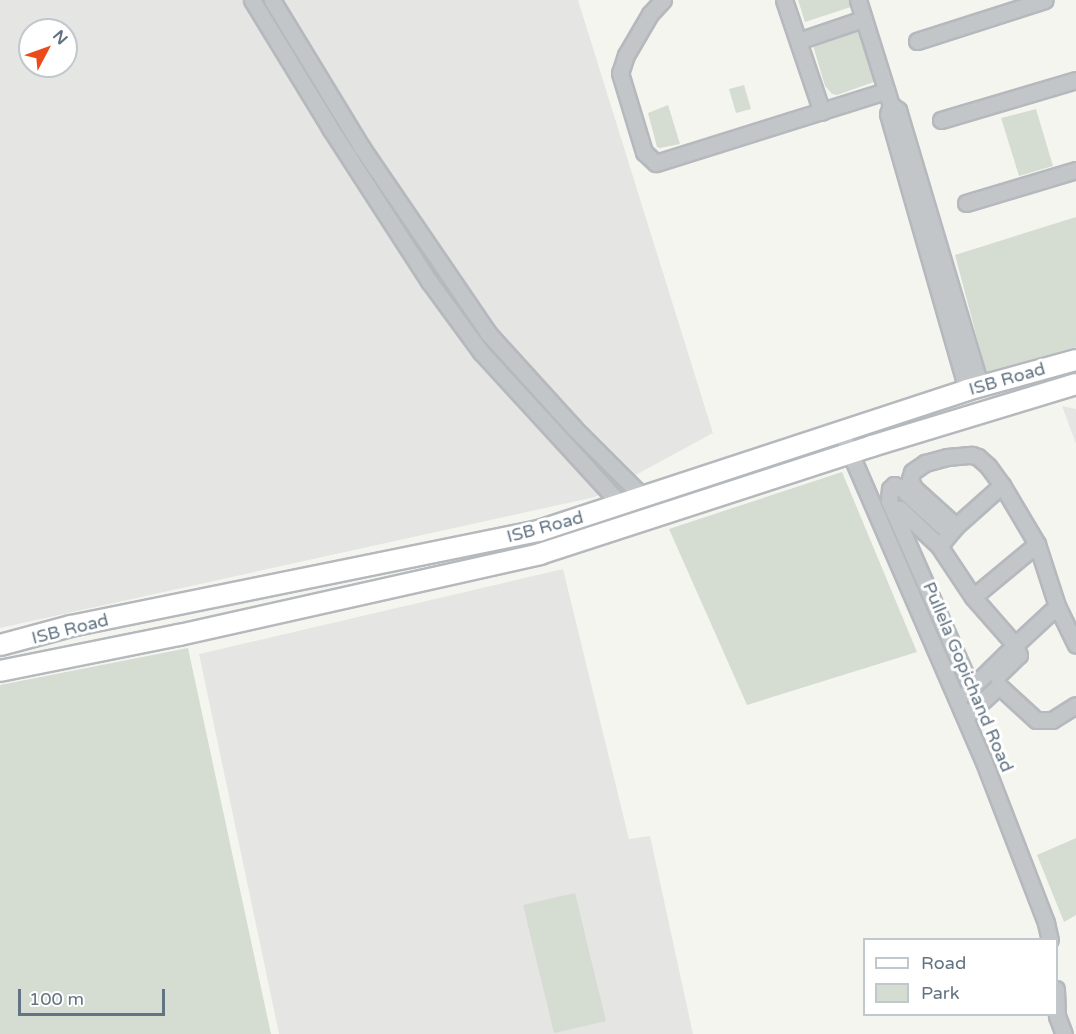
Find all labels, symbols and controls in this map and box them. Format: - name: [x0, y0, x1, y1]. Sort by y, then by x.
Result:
- north arrow: [18, 18, 78, 78]
- text: N: [48, 26, 72, 49]
- street label: ISB Road: [966, 358, 1048, 400]
- street label: ISB Road: [504, 506, 586, 548]
- street label: Pullela Gopichand Road: [918, 579, 1018, 775]
- street label: ISB Road: [29, 609, 111, 649]
- legend: [863, 938, 1058, 1016]
- text: Road: [921, 952, 966, 974]
- scale bar: [21, 977, 168, 1015]
- text: Park: [921, 982, 959, 1004]
- text: 100 m: [29, 988, 84, 1010]

